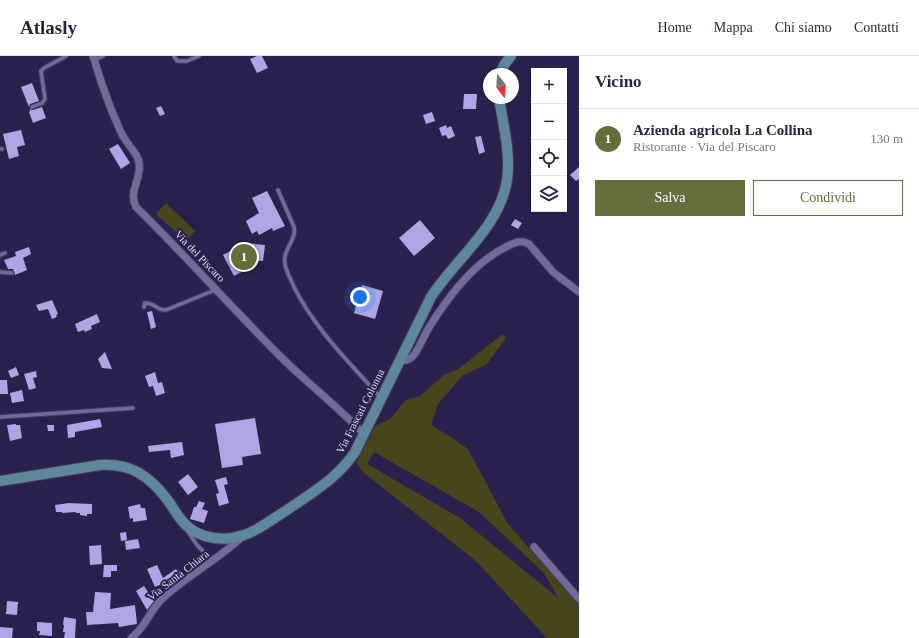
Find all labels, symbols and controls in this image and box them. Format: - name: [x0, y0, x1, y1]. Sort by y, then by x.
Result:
- text: Atlasly: [20, 17, 77, 38]
- text: Home: [658, 20, 692, 35]
- text: Mappa: [714, 20, 753, 35]
- text: Chi siamo: [775, 20, 832, 35]
- text: Contatti: [854, 20, 899, 35]
- north arrow: [483, 68, 519, 104]
- map controls: [531, 68, 567, 212]
- button: +: [531, 68, 567, 104]
- text: Vicino: [595, 72, 642, 91]
- button: −: [531, 104, 567, 140]
- text: Azienda agricola La Collina: [633, 122, 813, 138]
- text: 1: [605, 131, 611, 146]
- text: 130 m: [870, 131, 903, 146]
- text: Ristorante · Via del Piscaro: [633, 139, 776, 154]
- button: locate: [531, 140, 567, 176]
- button: layers: [531, 176, 567, 212]
- button: Salva: [595, 180, 745, 216]
- button: Condividi: [753, 180, 903, 216]
- street label: Via del Piscaro: [173, 228, 228, 284]
- pin: 1: [231, 242, 257, 272]
- your location: [350, 287, 370, 307]
- street label: Via Frascati Colonna: [334, 367, 386, 455]
- street label: Via Santa Chiara: [145, 547, 211, 603]

